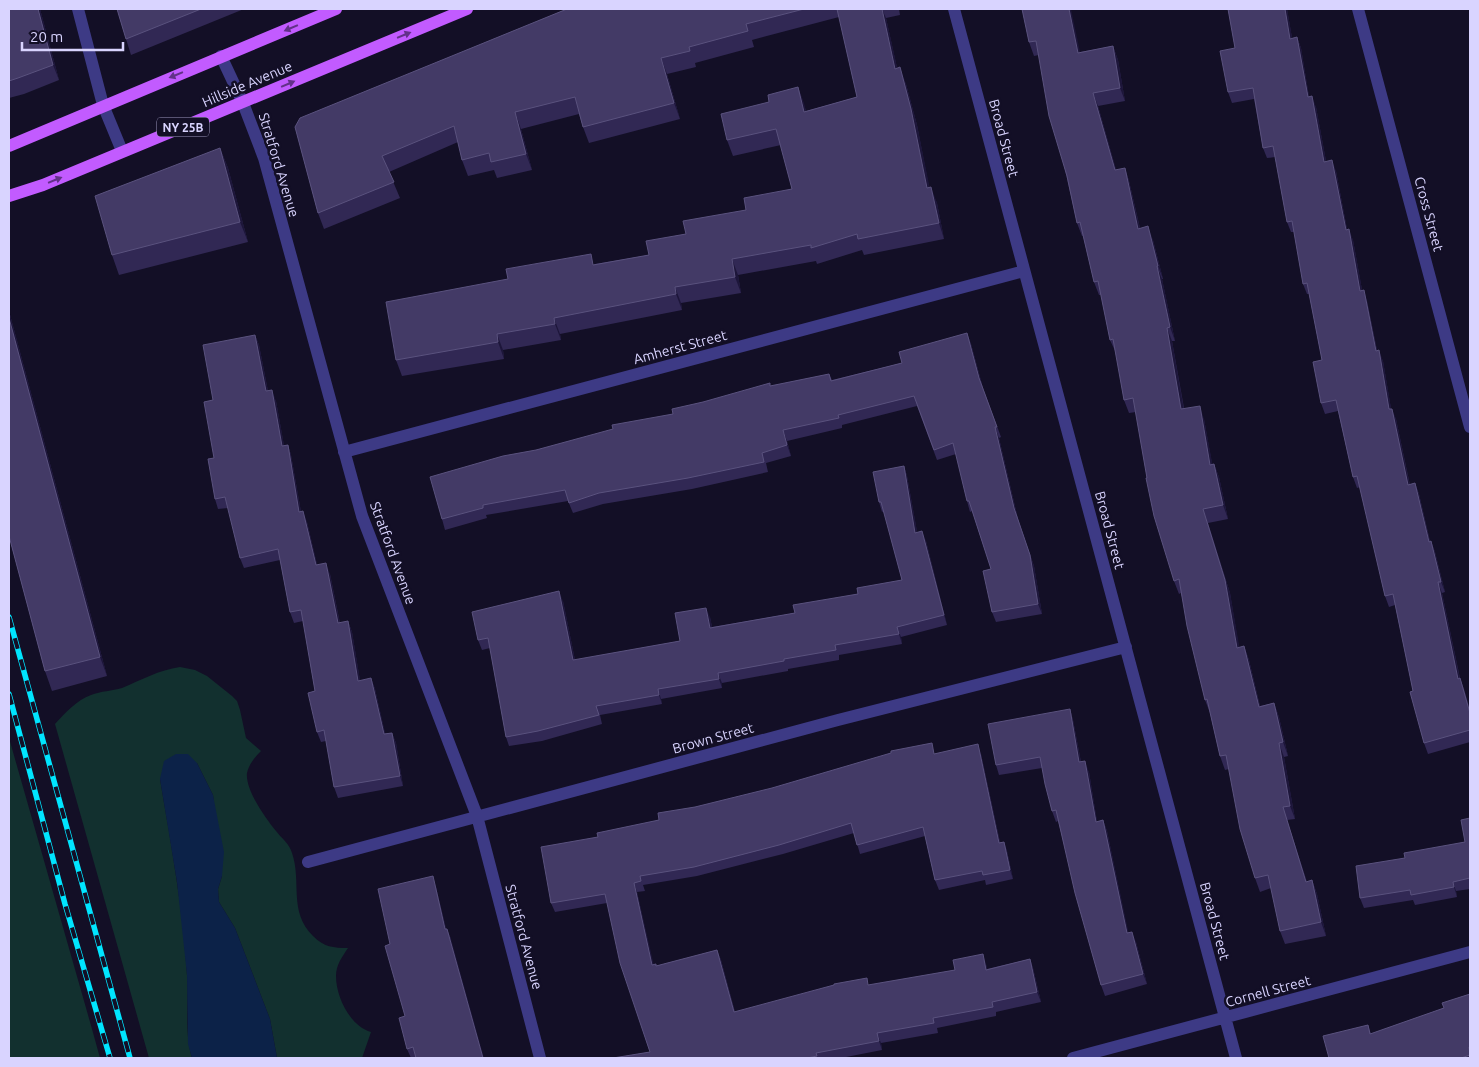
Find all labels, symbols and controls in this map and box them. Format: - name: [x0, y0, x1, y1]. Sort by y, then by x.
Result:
- scale bar: [22, 20, 124, 52]
- one-way arrow: [284, 24, 298, 32]
- text: 20 m: [30, 28, 63, 45]
- one-way arrow: [397, 30, 411, 38]
- street label: Hillside Avenue: [200, 58, 294, 110]
- one-way arrow: [168, 71, 183, 79]
- one-way arrow: [281, 79, 295, 87]
- street label: Broad Street: [986, 97, 1022, 179]
- street label: Stratford Avenue: [256, 111, 302, 219]
- road number: NY 25B: [157, 118, 209, 136]
- street label: Cross Street: [1411, 175, 1447, 254]
- one-way arrow: [48, 176, 63, 184]
- street label: Amherst Street: [632, 327, 729, 367]
- street label: Broad Street: [1092, 489, 1128, 571]
- street label: Stratford Avenue: [367, 499, 419, 607]
- street label: Brown Street: [671, 719, 756, 757]
- street label: Broad Street: [1197, 880, 1233, 962]
- street label: Stratford Avenue: [502, 883, 546, 991]
- street label: Cornell Street: [1224, 972, 1313, 1010]

